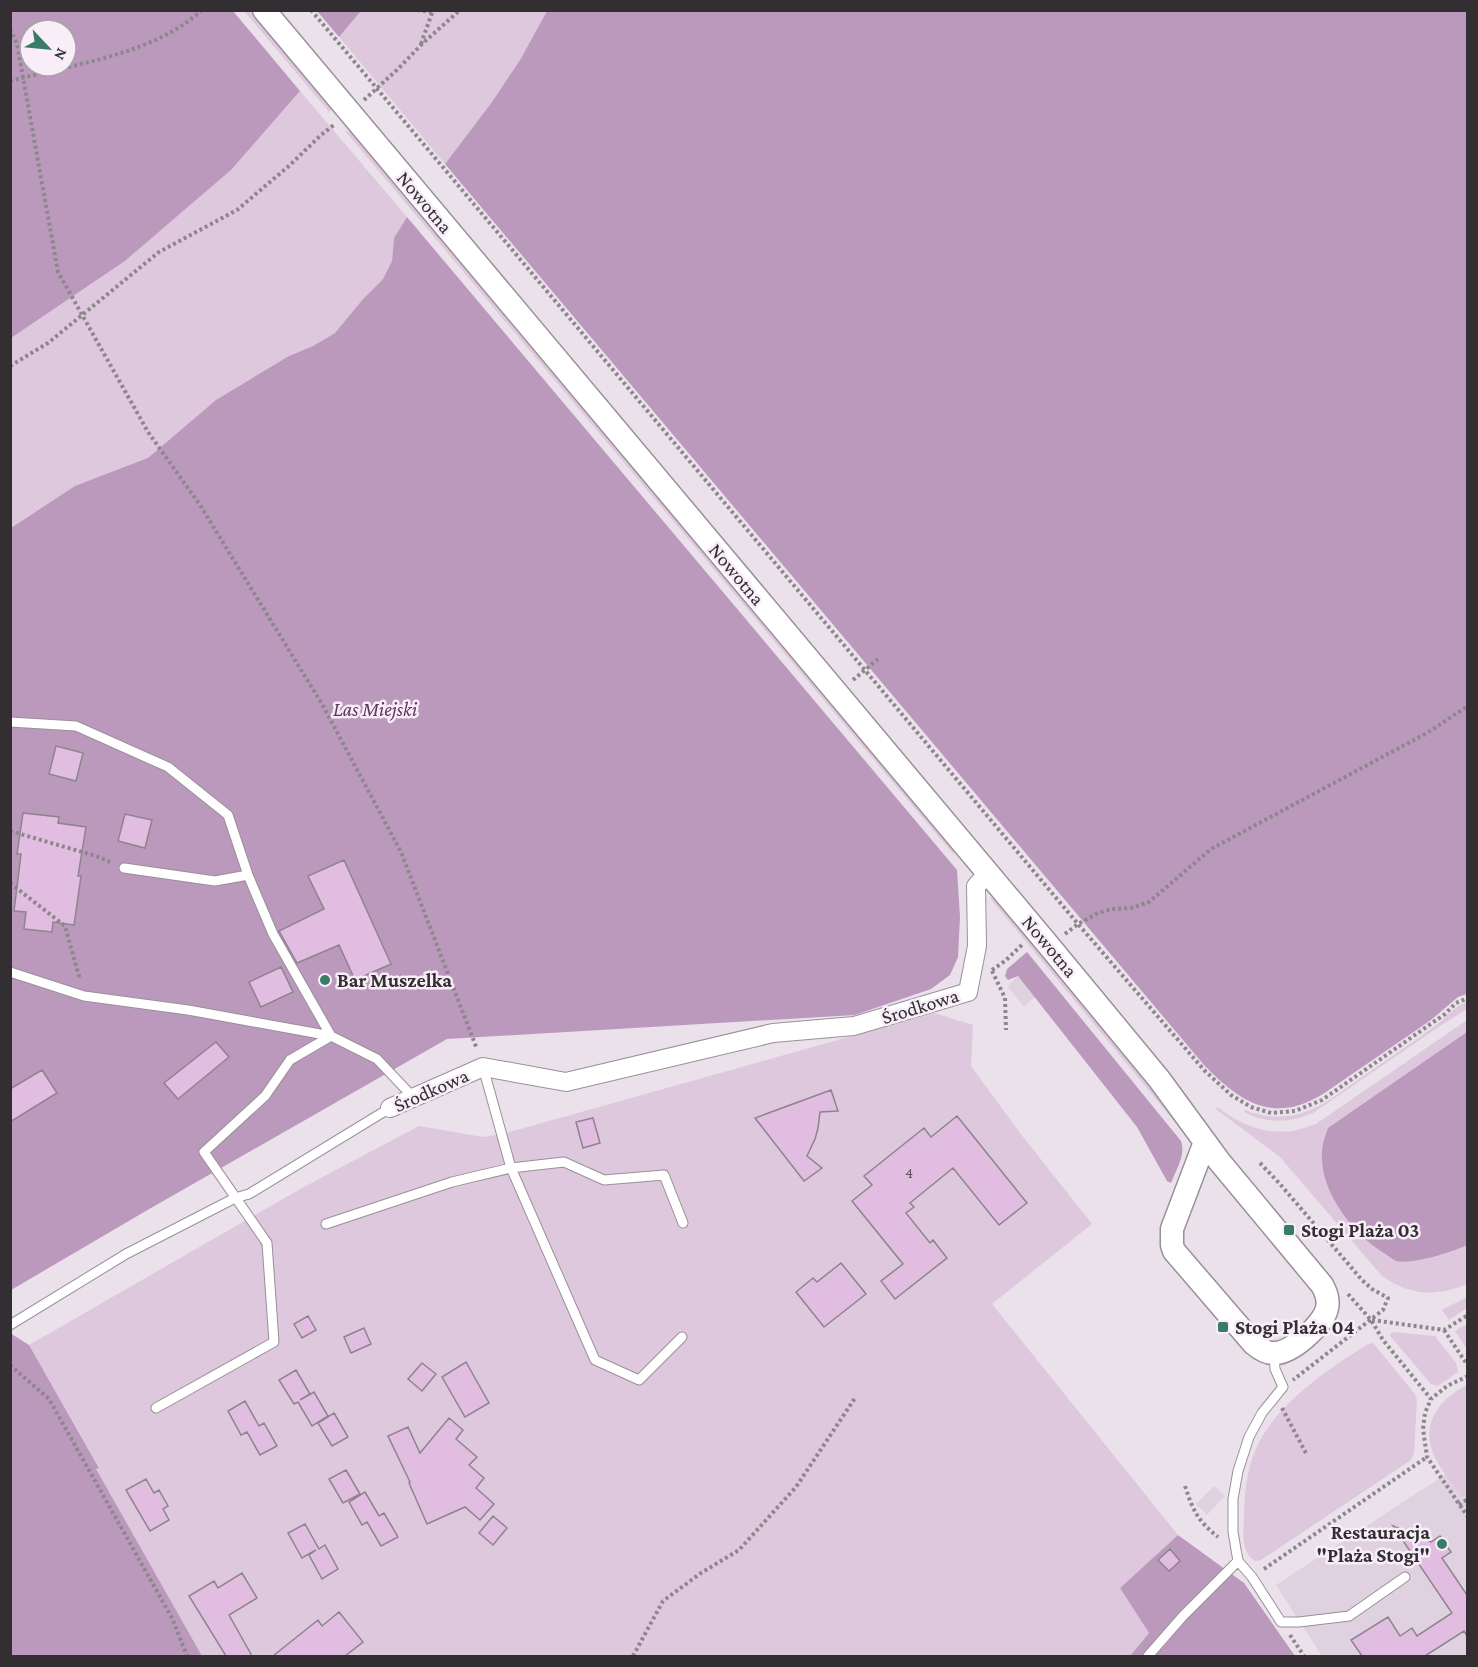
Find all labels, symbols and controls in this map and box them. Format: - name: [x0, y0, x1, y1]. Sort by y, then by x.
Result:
- north arrow: [18, 18, 78, 78]
- text: N: [51, 46, 71, 63]
- street label: Nowotna: [393, 167, 457, 237]
- street label: Nowotna: [705, 539, 769, 609]
- park label: Las Miejski: [333, 698, 418, 721]
- street label: Nowotna: [1018, 911, 1082, 981]
- place label: Bar Muszelka: [337, 969, 452, 991]
- marker: Bar Muszelka: [318, 973, 332, 987]
- street label: Środkowa: [879, 984, 961, 1028]
- street label: Środkowa: [390, 1064, 472, 1116]
- house number: 4: [905, 1164, 913, 1181]
- place label: Stogi Plaża 03: [1301, 1219, 1419, 1241]
- marker: Stogi Plaża 03: [1282, 1223, 1296, 1237]
- place label: Stogi Plaża 04: [1235, 1316, 1355, 1338]
- marker: Stogi Plaża 04: [1216, 1320, 1230, 1334]
- place label: Restauracja "Plaża Stogi": [1316, 1521, 1430, 1566]
- marker: Restauracja "Plaża Stogi": [1435, 1537, 1449, 1551]

